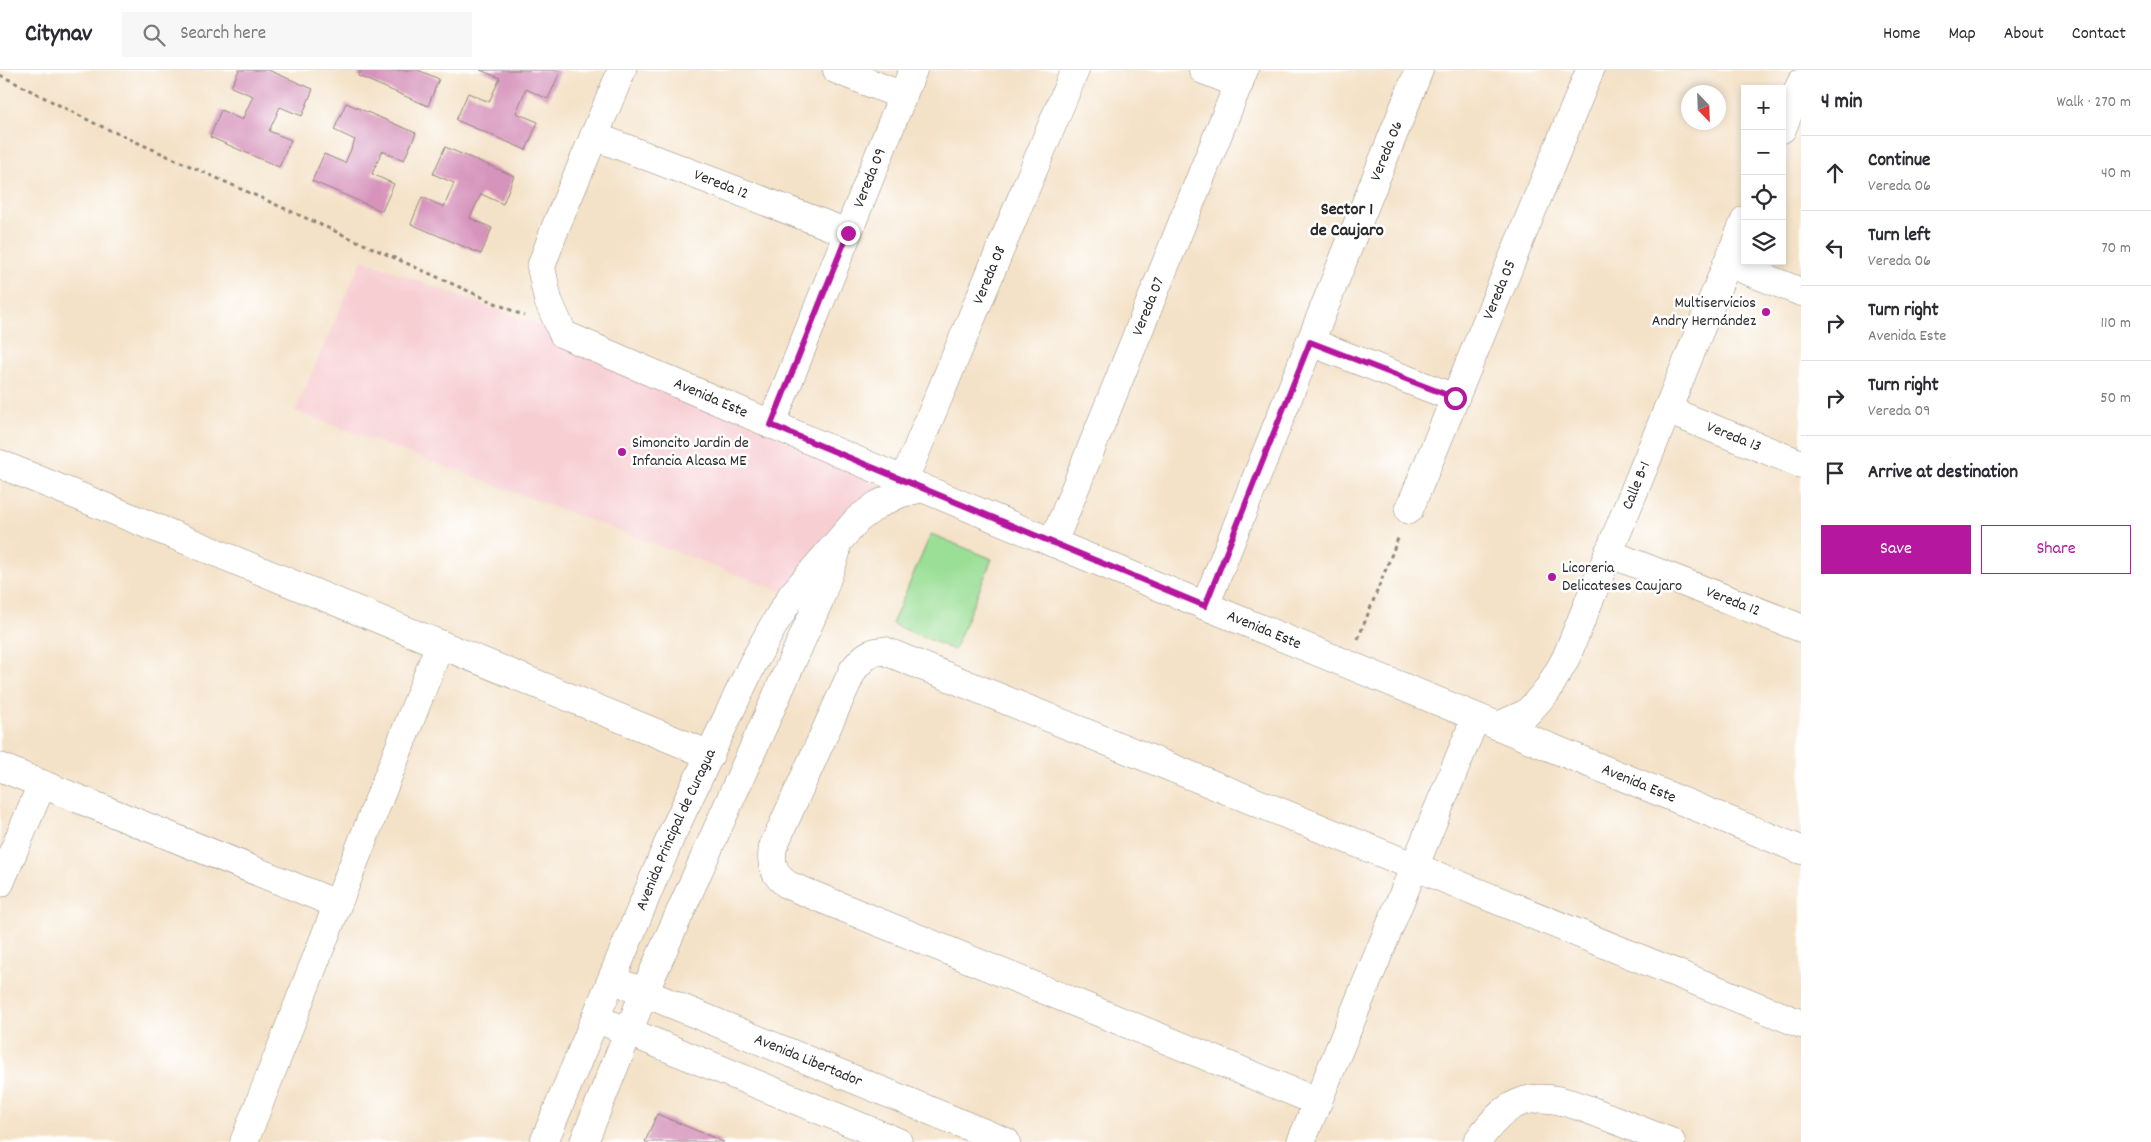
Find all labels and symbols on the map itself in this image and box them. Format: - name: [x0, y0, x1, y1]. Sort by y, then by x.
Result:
- north arrow: [1681, 85, 1726, 130]
- street label: Vereda 06: [1364, 117, 1409, 184]
- street label: Vereda 09: [848, 145, 892, 211]
- street label: Vereda 12: [690, 164, 752, 205]
- district label: Sector 1 de Caujaro: [1310, 198, 1384, 244]
- route end: [837, 222, 860, 245]
- street label: Vereda 08: [967, 242, 1012, 308]
- street label: Vereda 05: [1477, 257, 1522, 323]
- street label: Vereda 07: [1126, 274, 1171, 339]
- place label: Multiservicios Andry Hernández: [1652, 292, 1756, 333]
- marker: Multiservicios Andry Hernández: [1760, 306, 1772, 318]
- street label: Avenida Este: [670, 372, 751, 424]
- route start: [1444, 387, 1467, 410]
- street label: Vereda 13: [1703, 416, 1765, 458]
- place label: Simoncito Jardin de Infancia Alcasa ME: [632, 432, 749, 473]
- marker: Simoncito Jardin de Infancia Alcasa ME: [616, 446, 628, 458]
- street label: Calle B-1: [1616, 458, 1657, 513]
- place label: Licoreria Delicateses Caujaro: [1562, 557, 1682, 598]
- marker: Licoreria Delicateses Caujaro: [1546, 571, 1558, 583]
- street label: Vereda 12: [1702, 581, 1764, 623]
- street label: Avenida Este: [1223, 604, 1305, 656]
- street label: Avenida Principal de Curagua: [630, 745, 722, 914]
- street label: Avenida Este: [1598, 758, 1680, 809]
- street label: Avenida Libertador: [751, 1028, 866, 1093]

